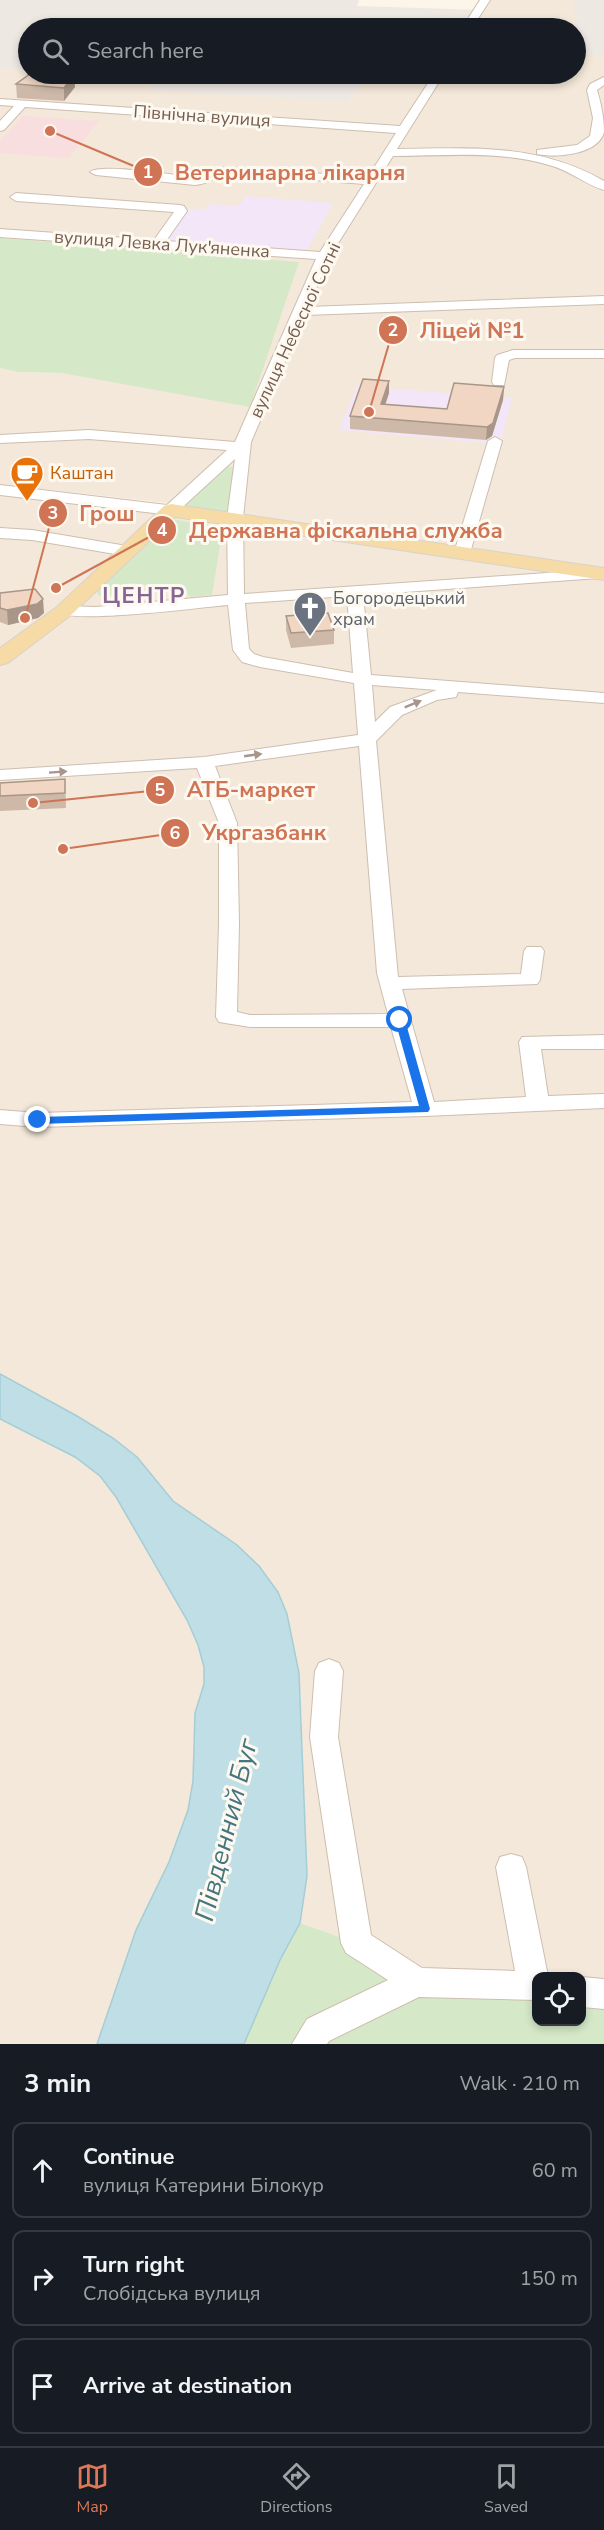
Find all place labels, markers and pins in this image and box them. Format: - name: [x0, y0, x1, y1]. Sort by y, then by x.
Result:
- callout: Ветеринарна лікарня: [133, 152, 417, 192]
- callout: Ліцей №1: [378, 310, 537, 350]
- cafe icon: Каштан: [9, 455, 45, 502]
- place label: Каштан: [50, 461, 114, 485]
- callout: Грош: [38, 493, 147, 533]
- callout: Державна фіскальна служба: [147, 510, 515, 550]
- place label: Богородецький храм: [333, 586, 465, 631]
- church icon: Богородецький храм: [292, 590, 328, 637]
- callout: АТБ-маркет: [145, 770, 327, 810]
- callout: Укргазбанк: [160, 813, 338, 853]

